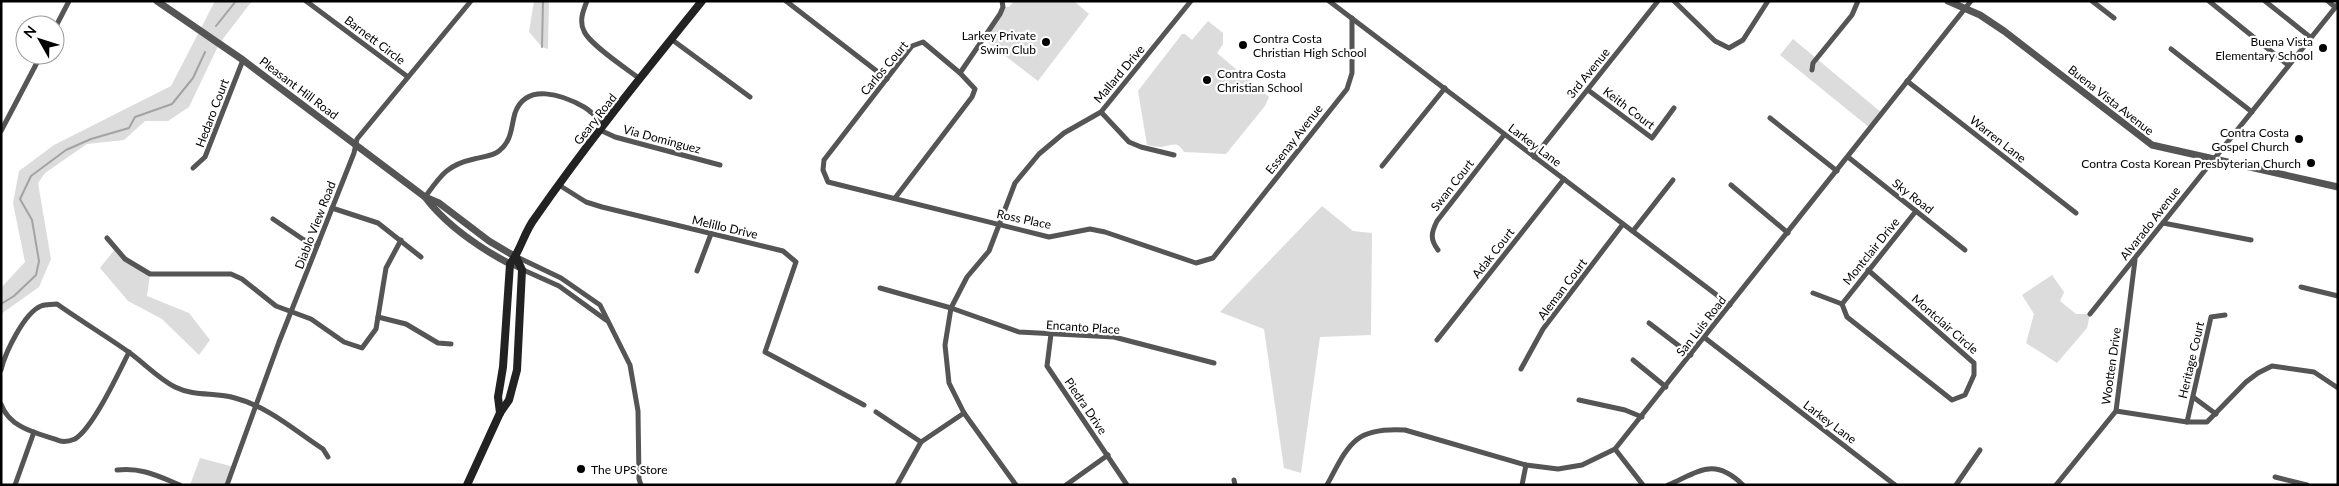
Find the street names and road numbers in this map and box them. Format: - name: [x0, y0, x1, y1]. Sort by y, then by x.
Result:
- street label: Barnett Circle: [342, 12, 408, 68]
- street label: Carlos Court: [857, 37, 912, 98]
- street label: Mallard Drive: [1090, 42, 1148, 106]
- street label: 3rd Avenue: [1563, 45, 1613, 101]
- street label: Pleasant Hill Road: [257, 53, 341, 123]
- street label: Buena Vista Avenue: [2065, 62, 2157, 138]
- street label: Hedaro Court: [192, 76, 232, 149]
- street label: Keith Court: [1600, 84, 1658, 133]
- street label: Geary Road: [570, 90, 620, 148]
- street label: Essenay Avenue: [1262, 101, 1326, 177]
- street label: Warren Lane: [1967, 112, 2029, 166]
- street label: Larkey Lane: [1506, 120, 1564, 170]
- street label: Via Dominguez: [621, 121, 703, 157]
- street label: Swan Court: [1427, 156, 1477, 214]
- street label: Sky Road: [1889, 175, 1937, 217]
- street label: Diablo View Road: [291, 179, 339, 271]
- street label: Alvarado Avenue: [2117, 183, 2183, 263]
- street label: Ross Place: [995, 206, 1053, 232]
- street label: Melillo Drive: [691, 212, 759, 242]
- street label: Montclair Drive: [1839, 214, 1903, 288]
- street label: Adak Court: [1469, 224, 1518, 281]
- street label: Aleman Court: [1534, 255, 1590, 323]
- street label: Montclair Circle: [1909, 291, 1981, 357]
- street label: San Luis Road: [1673, 293, 1729, 359]
- street label: Encanto Place: [1046, 317, 1120, 337]
- street label: Heritage Court: [2175, 319, 2207, 400]
- street label: Wootten Drive: [2098, 326, 2124, 406]
- street label: Piedra Drive: [1062, 375, 1110, 437]
- street label: Larkey Lane: [1801, 397, 1859, 447]

